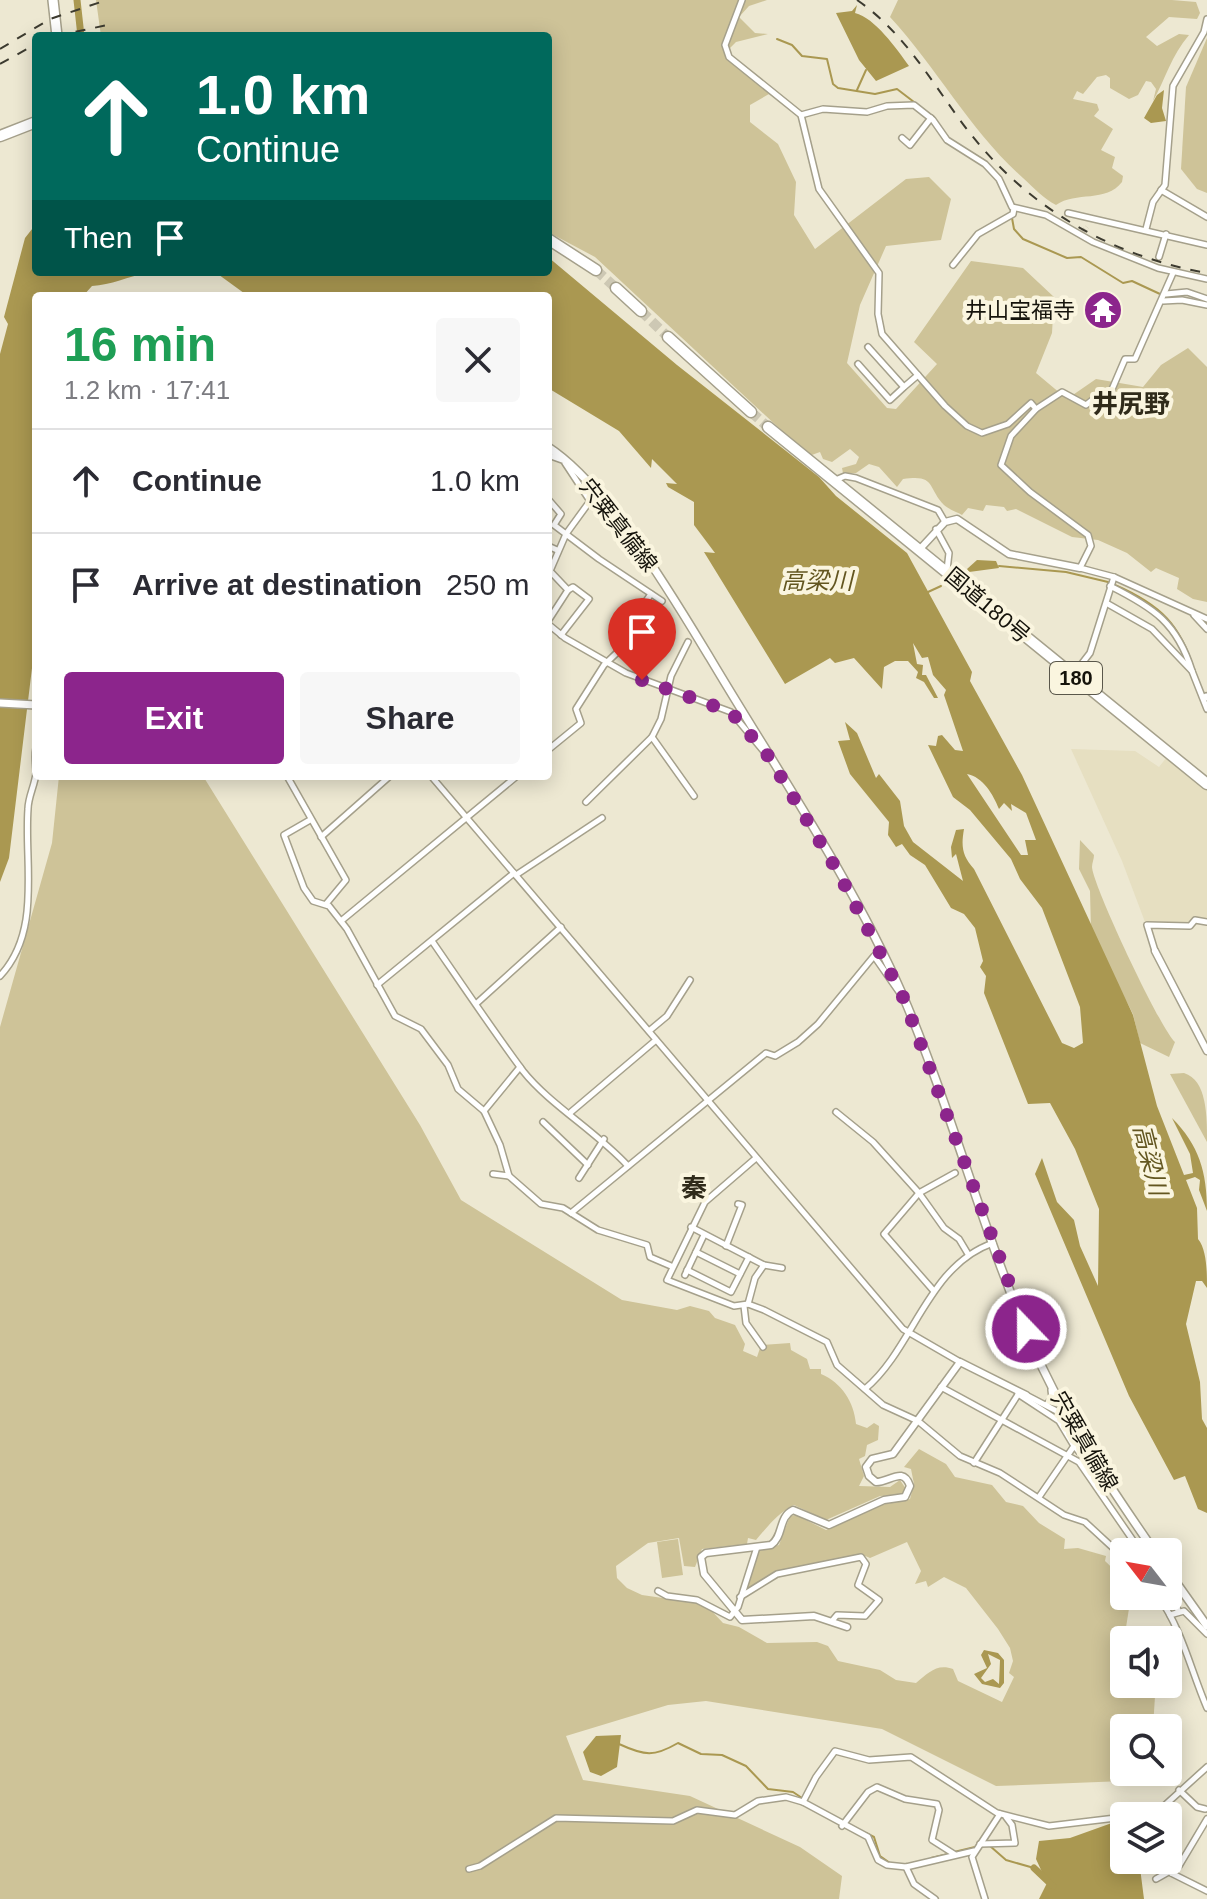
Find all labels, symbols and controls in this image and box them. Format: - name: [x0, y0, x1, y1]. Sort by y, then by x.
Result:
- text: 1.0 km: [196, 63, 370, 126]
- icon: ahead: [64, 64, 168, 168]
- text: Continue: [196, 129, 340, 170]
- icon: arrive: [148, 216, 192, 260]
- text: Then: [64, 221, 132, 254]
- temple icon: 井山宝福寺: [1082, 289, 1124, 331]
- place label: 井山宝福寺: [965, 298, 1075, 323]
- text: 16 min: [64, 318, 216, 371]
- button: close: [436, 318, 520, 402]
- text: 1.2 km · 17:41: [64, 375, 230, 405]
- district label: 井尻野: [1092, 389, 1170, 419]
- icon: ahead: [64, 459, 108, 503]
- text: Continue: [132, 464, 262, 497]
- text: 1.0 km: [430, 464, 520, 497]
- street label: 宍粟真備線: [575, 474, 662, 576]
- icon: arrive: [64, 563, 108, 607]
- street label: 国道180号: [940, 563, 1035, 648]
- water label: 高梁川: [781, 567, 856, 594]
- text: Arrive at destination: [132, 568, 422, 601]
- text: 250 m: [446, 568, 529, 601]
- pin: [608, 598, 676, 680]
- icon: arrive: [620, 610, 664, 654]
- road number: 180: [1050, 662, 1102, 694]
- button: Exit: [64, 672, 284, 764]
- button: Share: [300, 672, 520, 764]
- water label: 高梁川: [1129, 1122, 1173, 1201]
- district label: 秦: [681, 1173, 707, 1203]
- position arrow: [984, 1287, 1068, 1371]
- street label: 宍粟真備線: [1046, 1387, 1123, 1495]
- north arrow: [1110, 1538, 1182, 1610]
- map controls: [1110, 1538, 1182, 1874]
- button: sound: [1110, 1626, 1182, 1698]
- button: search: [1110, 1714, 1182, 1786]
- button: layers: [1110, 1802, 1182, 1874]

